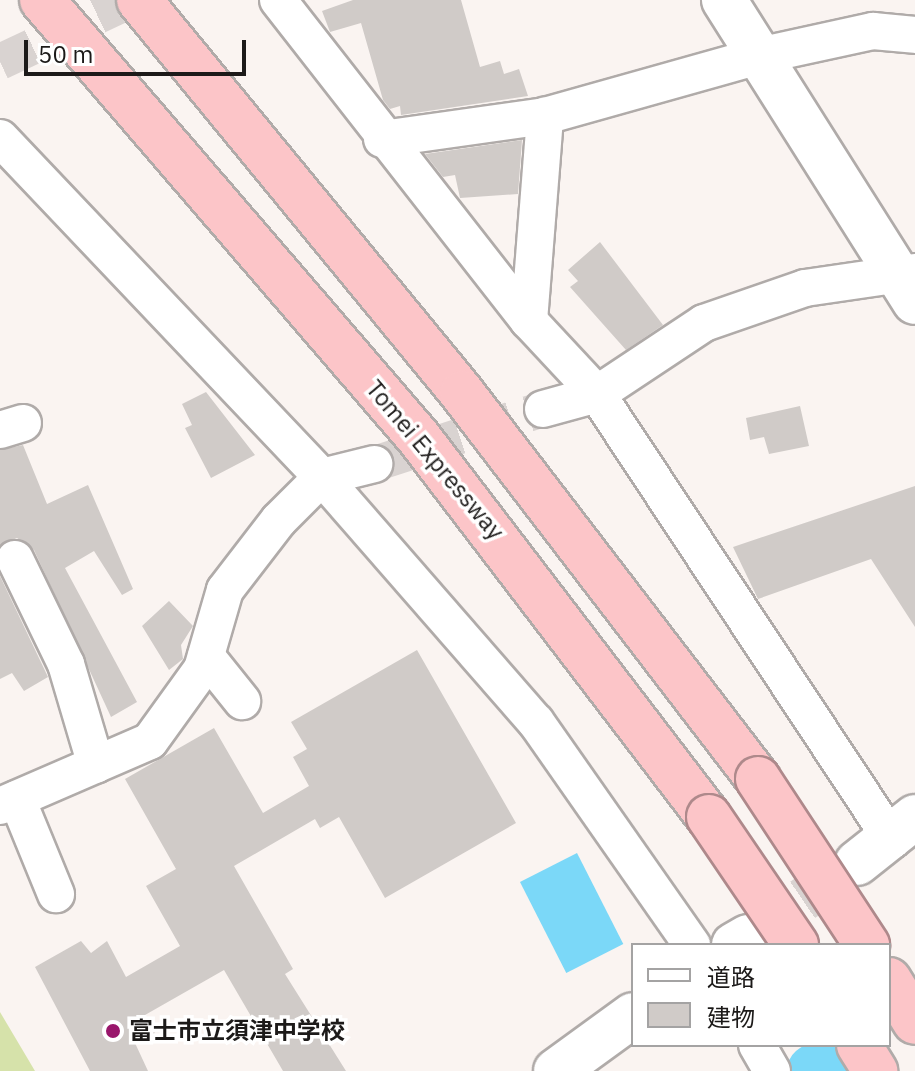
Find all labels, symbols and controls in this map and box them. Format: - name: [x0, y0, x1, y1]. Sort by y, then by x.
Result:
- scale bar: [28, 24, 250, 74]
- text: 50 m: [38, 38, 93, 70]
- street label: Tomei Expressway: [360, 374, 510, 546]
- legend: [631, 943, 891, 1047]
- text: 道路: [707, 961, 755, 993]
- text: 建物: [707, 1001, 755, 1033]
- place label: 富士市立須津中学校: [129, 1017, 345, 1045]
- marker: 富士市立須津中学校: [104, 1022, 122, 1040]

